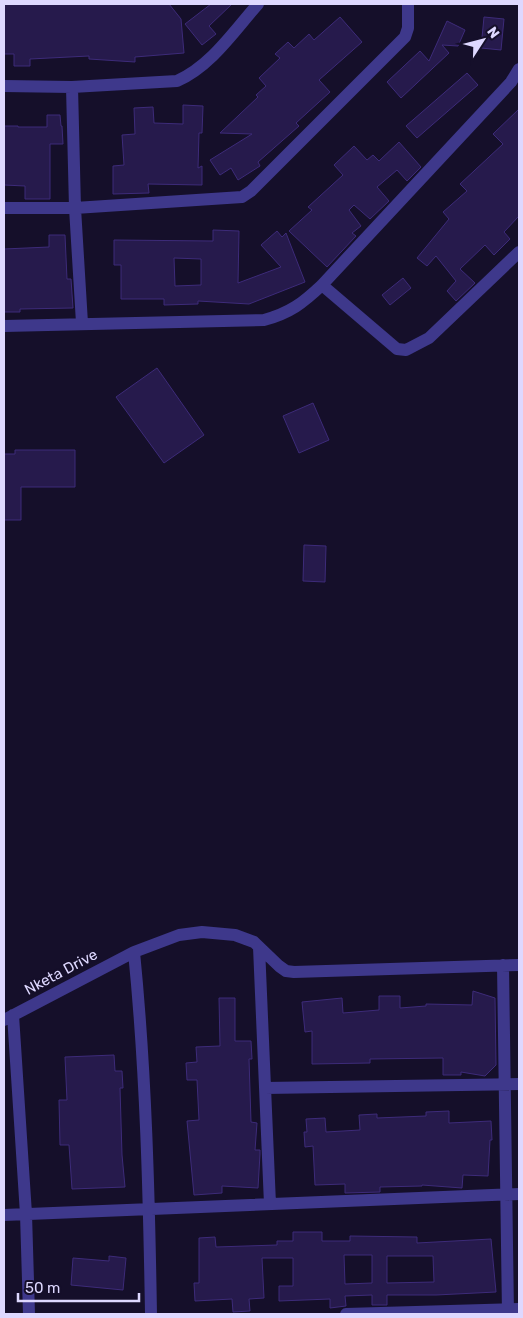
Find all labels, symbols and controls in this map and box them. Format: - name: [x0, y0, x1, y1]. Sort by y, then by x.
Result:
- north arrow: [458, 15, 508, 65]
- text: N: [483, 24, 503, 42]
- street label: Nketa Drive: [21, 945, 101, 999]
- scale bar: [18, 1270, 139, 1302]
- text: 50 m: [25, 1279, 60, 1297]

